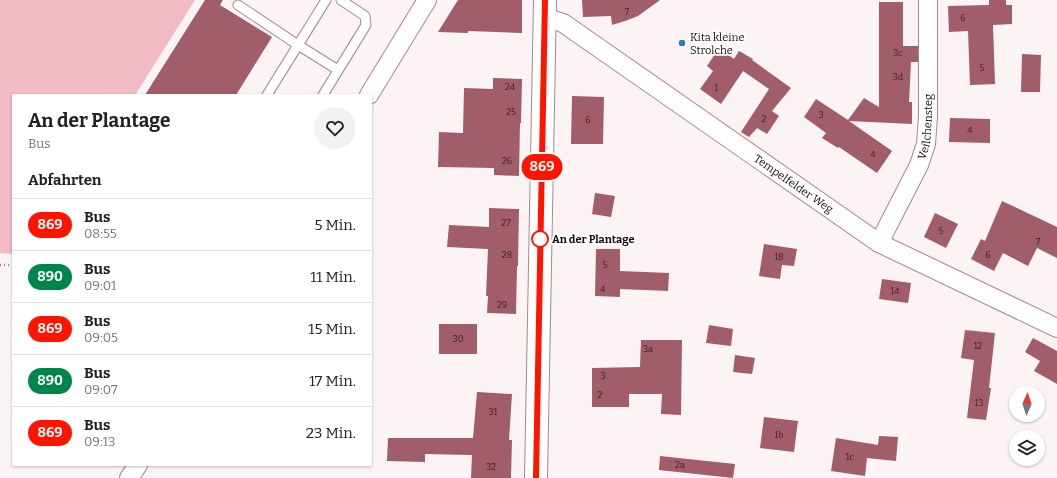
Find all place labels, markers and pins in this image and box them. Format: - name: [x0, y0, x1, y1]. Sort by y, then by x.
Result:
- place label: Kita kleine Strolche: [690, 31, 744, 57]
- marker: Kita kleine Strolche: [677, 38, 687, 48]
- marker: An der Plantage: [531, 230, 549, 248]
- place label: An der Plantage: [552, 233, 634, 246]

